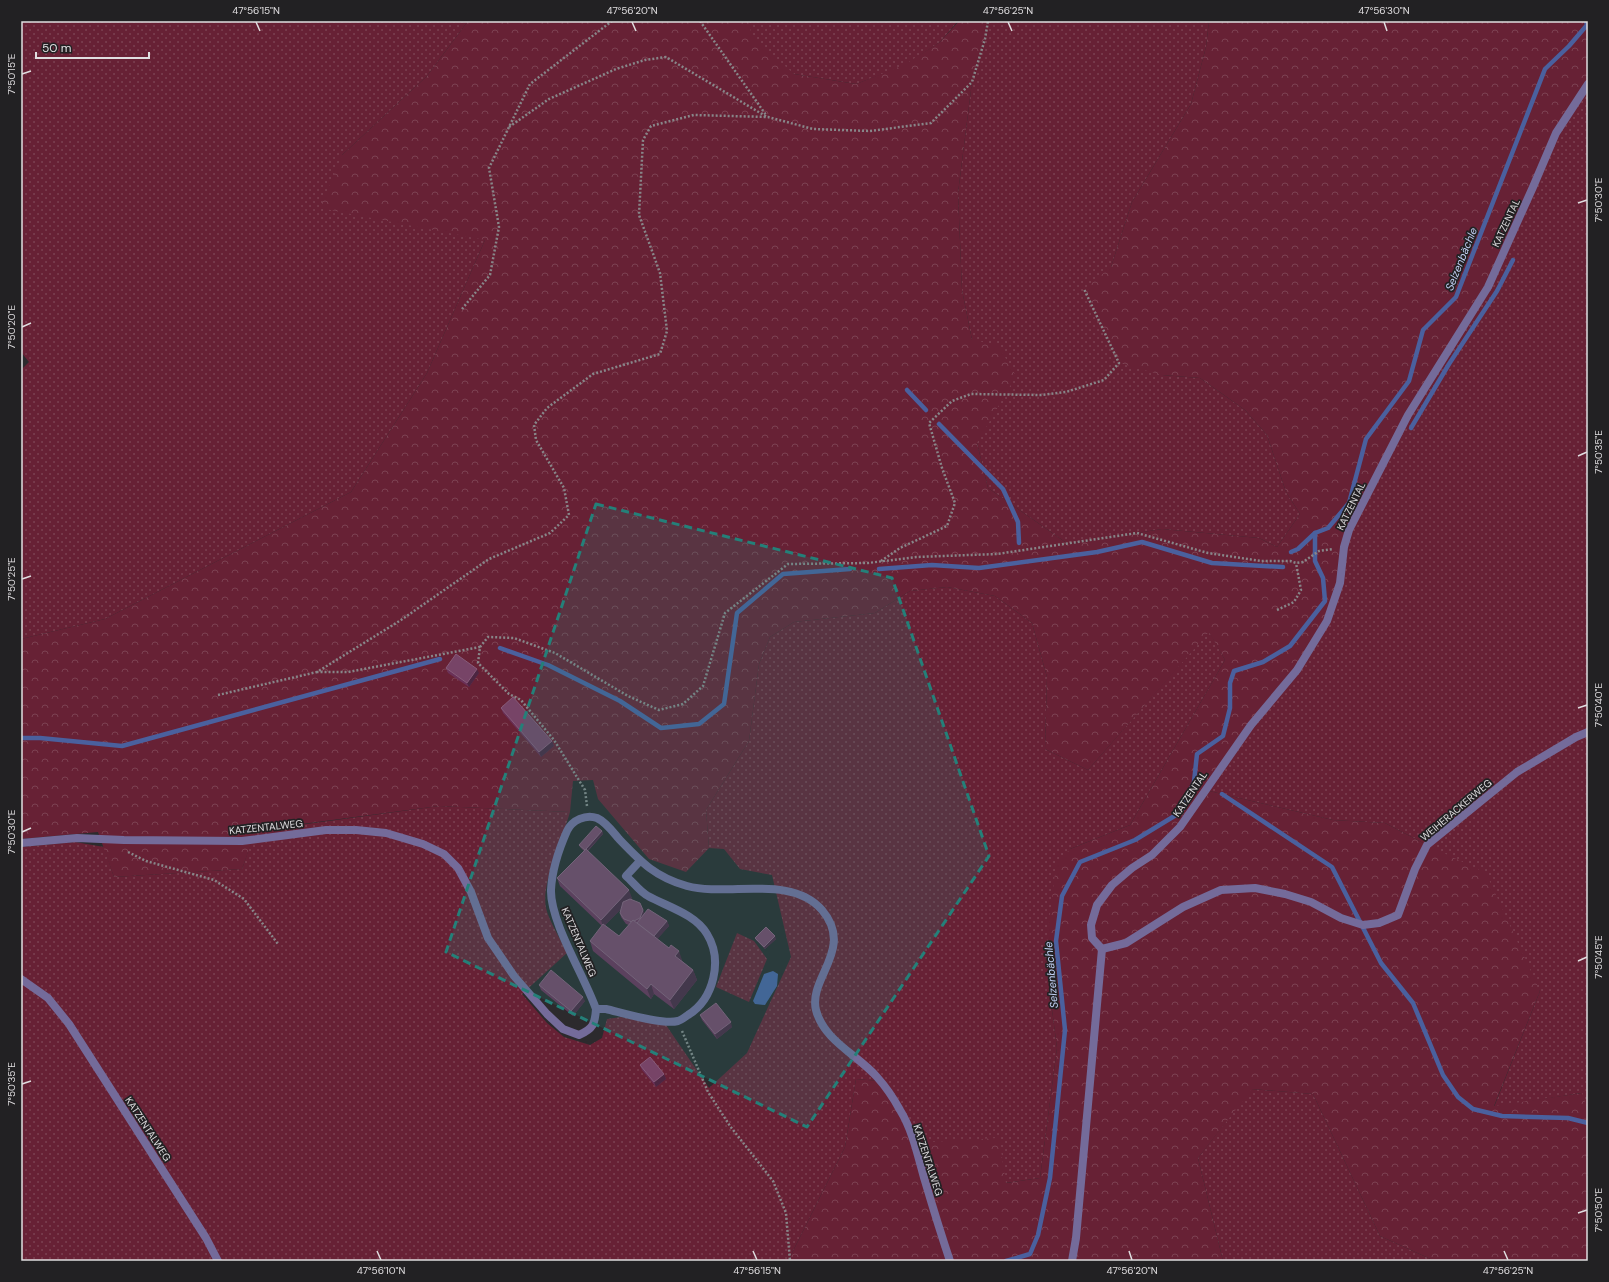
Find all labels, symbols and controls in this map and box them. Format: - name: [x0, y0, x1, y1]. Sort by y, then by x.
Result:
- text: 47°56'15"N: [232, 4, 280, 17]
- text: 47°56'20"N: [606, 4, 658, 17]
- text: 47°56'25"N: [983, 4, 1033, 17]
- text: 47°56'30"N: [1358, 4, 1410, 17]
- scale bar: [36, 34, 149, 60]
- text: 50 m: [42, 40, 71, 56]
- text: 7°50'15"E: [5, 53, 18, 94]
- text: 7°50'30"E: [1592, 177, 1605, 222]
- street label: KATZENTAL: [1489, 197, 1523, 249]
- water label: Selzenbächle: [1442, 225, 1480, 293]
- text: 7°50'20"E: [5, 304, 18, 349]
- text: 7°50'35"E: [1592, 430, 1605, 474]
- street label: KATZENTAL: [1334, 480, 1368, 532]
- text: 7°50'25"E: [5, 557, 18, 601]
- text: 7°50'40"E: [1592, 683, 1605, 727]
- street label: KATZENTAL: [1170, 769, 1210, 819]
- street label: WEIHERACKERWEG: [1417, 776, 1495, 844]
- text: 7°50'30"E: [5, 809, 18, 854]
- street label: KATZENTALWEG: [228, 817, 304, 837]
- street label: KATZENTALWEG: [559, 905, 599, 979]
- text: 7°50'45"E: [1592, 935, 1605, 979]
- water label: Selzenbächle: [1041, 941, 1061, 1009]
- text: 7°50'35"E: [5, 1062, 18, 1106]
- street label: KATZENTALWEG: [122, 1094, 174, 1164]
- street label: KATZENTALWEG: [910, 1123, 946, 1197]
- text: 7°50'50"E: [1592, 1187, 1605, 1232]
- text: 47°56'10"N: [357, 1264, 405, 1277]
- text: 47°56'15"N: [733, 1264, 781, 1277]
- text: 47°56'20"N: [1106, 1264, 1158, 1277]
- text: 47°56'25"N: [1483, 1264, 1533, 1277]

